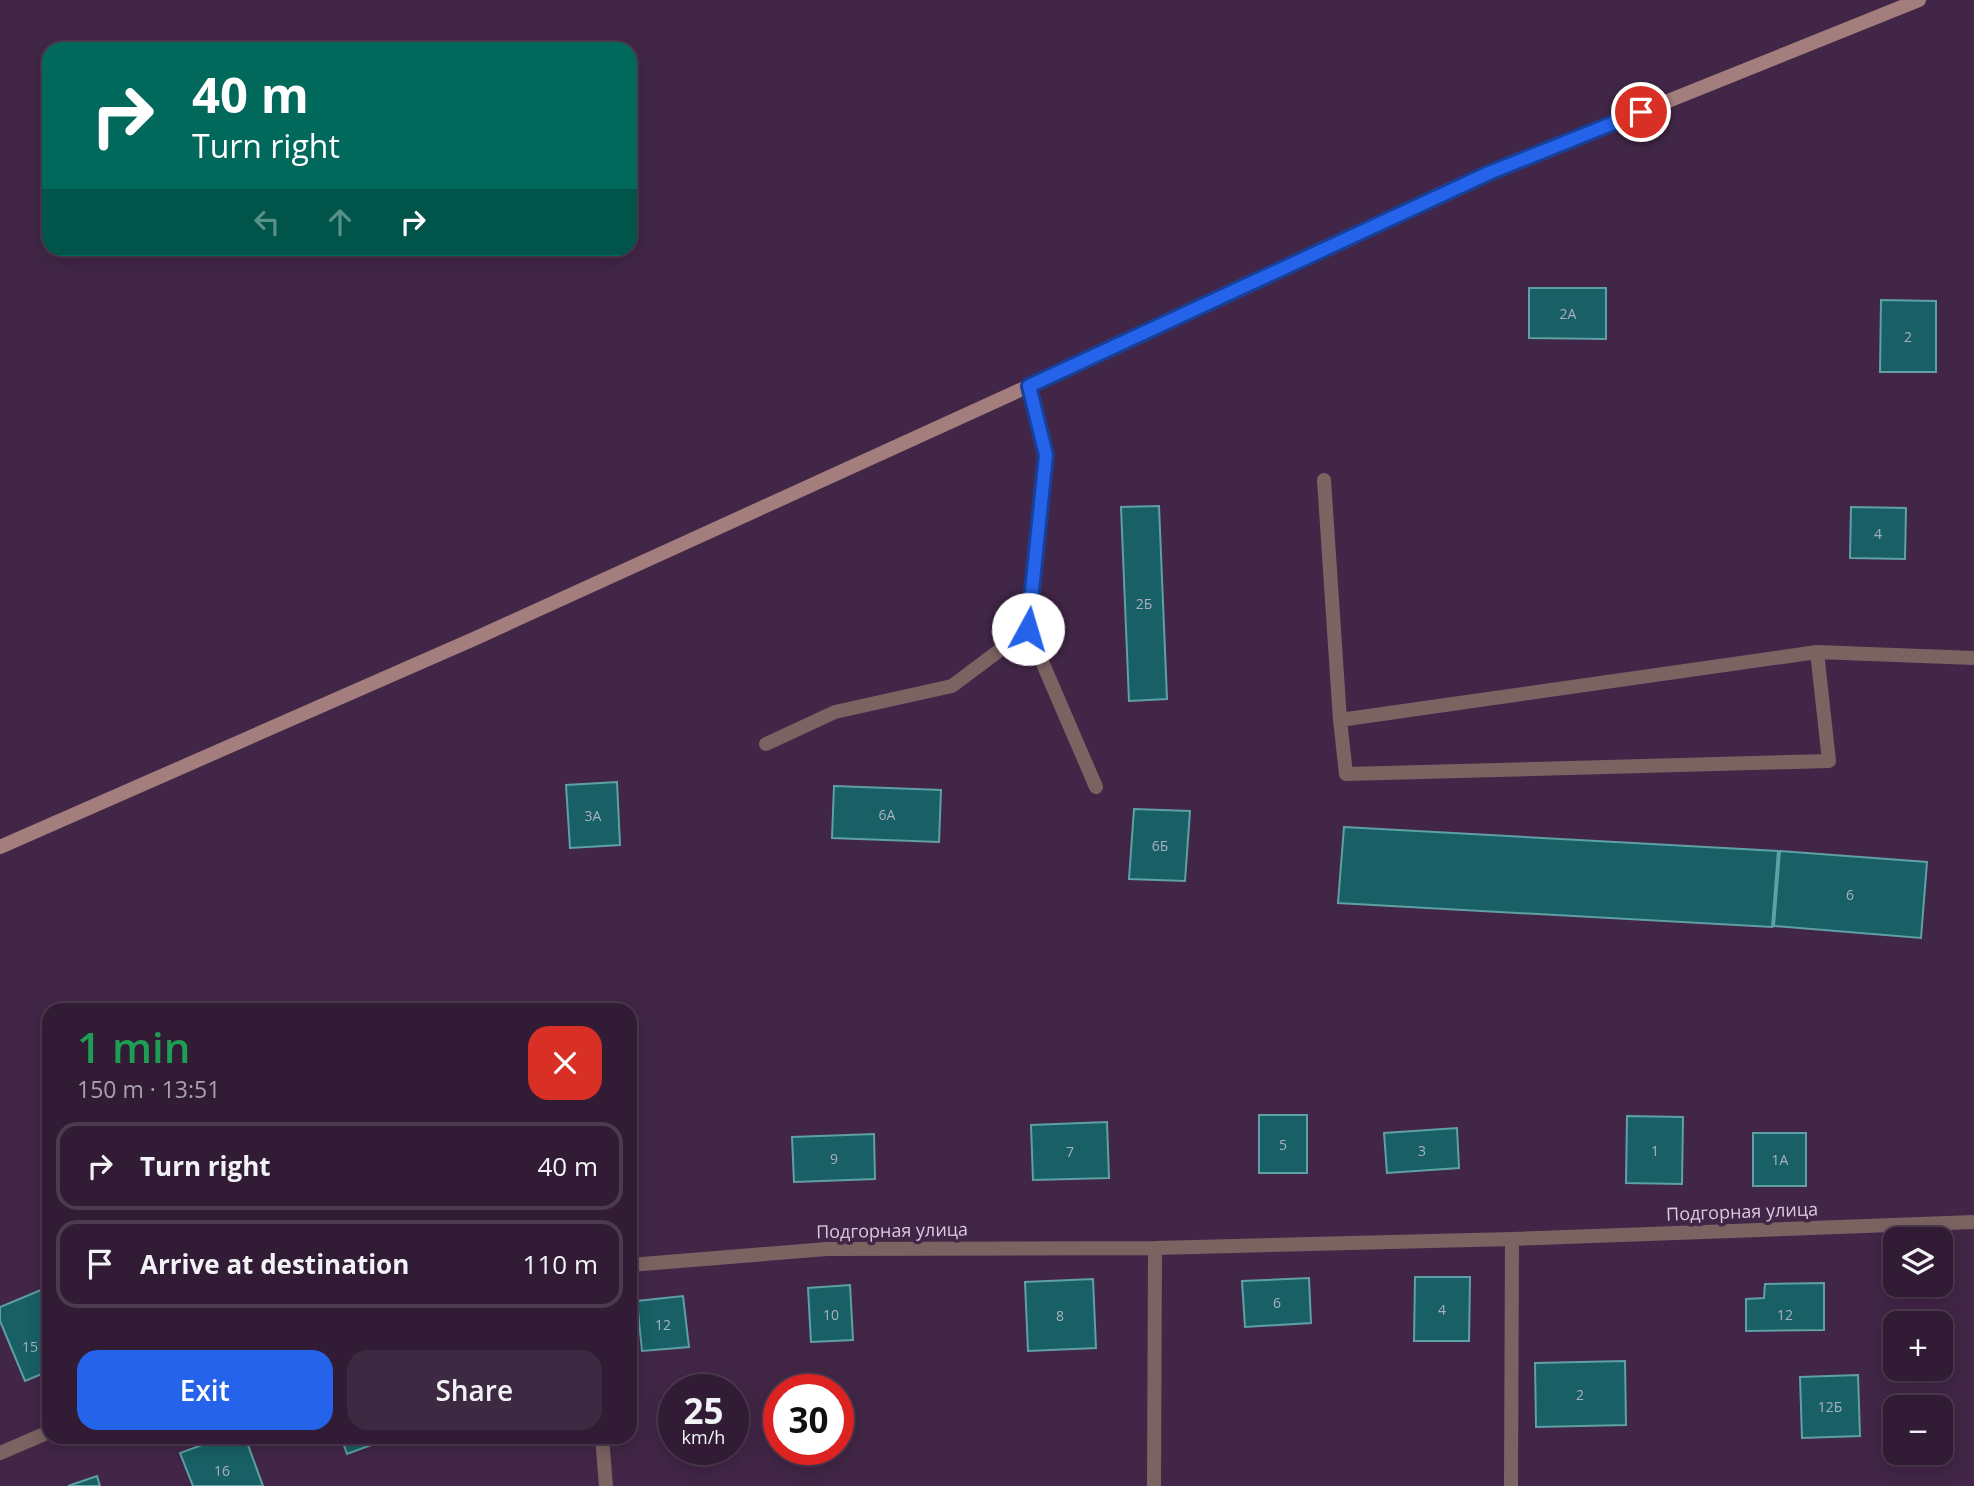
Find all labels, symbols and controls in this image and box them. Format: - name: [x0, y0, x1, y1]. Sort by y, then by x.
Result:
- text: 40 m: [192, 61, 309, 127]
- icon: right: [77, 70, 168, 161]
- pin: [1611, 82, 1671, 142]
- icon: arrive: [1622, 93, 1660, 131]
- text: Turn right: [192, 124, 340, 167]
- icon: left: [248, 203, 286, 241]
- icon: ahead: [321, 203, 359, 241]
- icon: right: [394, 203, 432, 241]
- house number: 2А: [1560, 304, 1577, 323]
- house number: 2: [1904, 327, 1912, 346]
- house number: 4: [1874, 524, 1882, 543]
- position arrow: [991, 592, 1065, 666]
- house number: 2Б: [1136, 594, 1152, 613]
- house number: 6А: [879, 805, 896, 824]
- house number: 3А: [585, 806, 602, 825]
- house number: 6Б: [1152, 836, 1168, 855]
- house number: 6: [1846, 885, 1854, 904]
- text: 1 min: [77, 1018, 190, 1075]
- button: close: [528, 1026, 602, 1100]
- text: 150 m · 13:51: [77, 1073, 220, 1105]
- house number: 5: [1279, 1135, 1287, 1154]
- house number: 3: [1418, 1141, 1426, 1160]
- house number: 1: [1651, 1141, 1659, 1160]
- house number: 7: [1066, 1142, 1074, 1161]
- icon: right: [81, 1147, 119, 1185]
- text: Turn right: [140, 1148, 271, 1184]
- text: 40 m: [537, 1148, 598, 1184]
- house number: 9: [830, 1149, 838, 1168]
- house number: 1А: [1772, 1150, 1789, 1169]
- street label: Подгорная улица: [1666, 1196, 1818, 1226]
- street label: Подгорная улица: [816, 1217, 968, 1243]
- map controls: [1883, 1227, 1953, 1465]
- button: layers: [1883, 1227, 1953, 1297]
- icon: arrive: [81, 1245, 119, 1283]
- text: Arrive at destination: [140, 1246, 409, 1282]
- text: 110 m: [523, 1246, 598, 1282]
- house number: 6: [1273, 1293, 1281, 1312]
- house number: 4: [1438, 1300, 1446, 1319]
- house number: 10: [823, 1305, 839, 1324]
- house number: 12: [1777, 1305, 1793, 1324]
- house number: 8: [1056, 1306, 1064, 1325]
- button: +: [1883, 1311, 1953, 1381]
- house number: 12: [655, 1315, 671, 1334]
- house number: 15: [22, 1337, 38, 1356]
- button: Exit: [77, 1350, 333, 1430]
- button: Share: [347, 1350, 602, 1430]
- speed limit sign: 30: [763, 1374, 854, 1465]
- house number: 2: [1576, 1385, 1584, 1404]
- text: 25: [683, 1387, 724, 1434]
- button: −: [1883, 1395, 1953, 1465]
- house number: 12Б: [1818, 1397, 1842, 1416]
- text: km/h: [682, 1425, 725, 1449]
- house number: 16: [214, 1461, 230, 1480]

